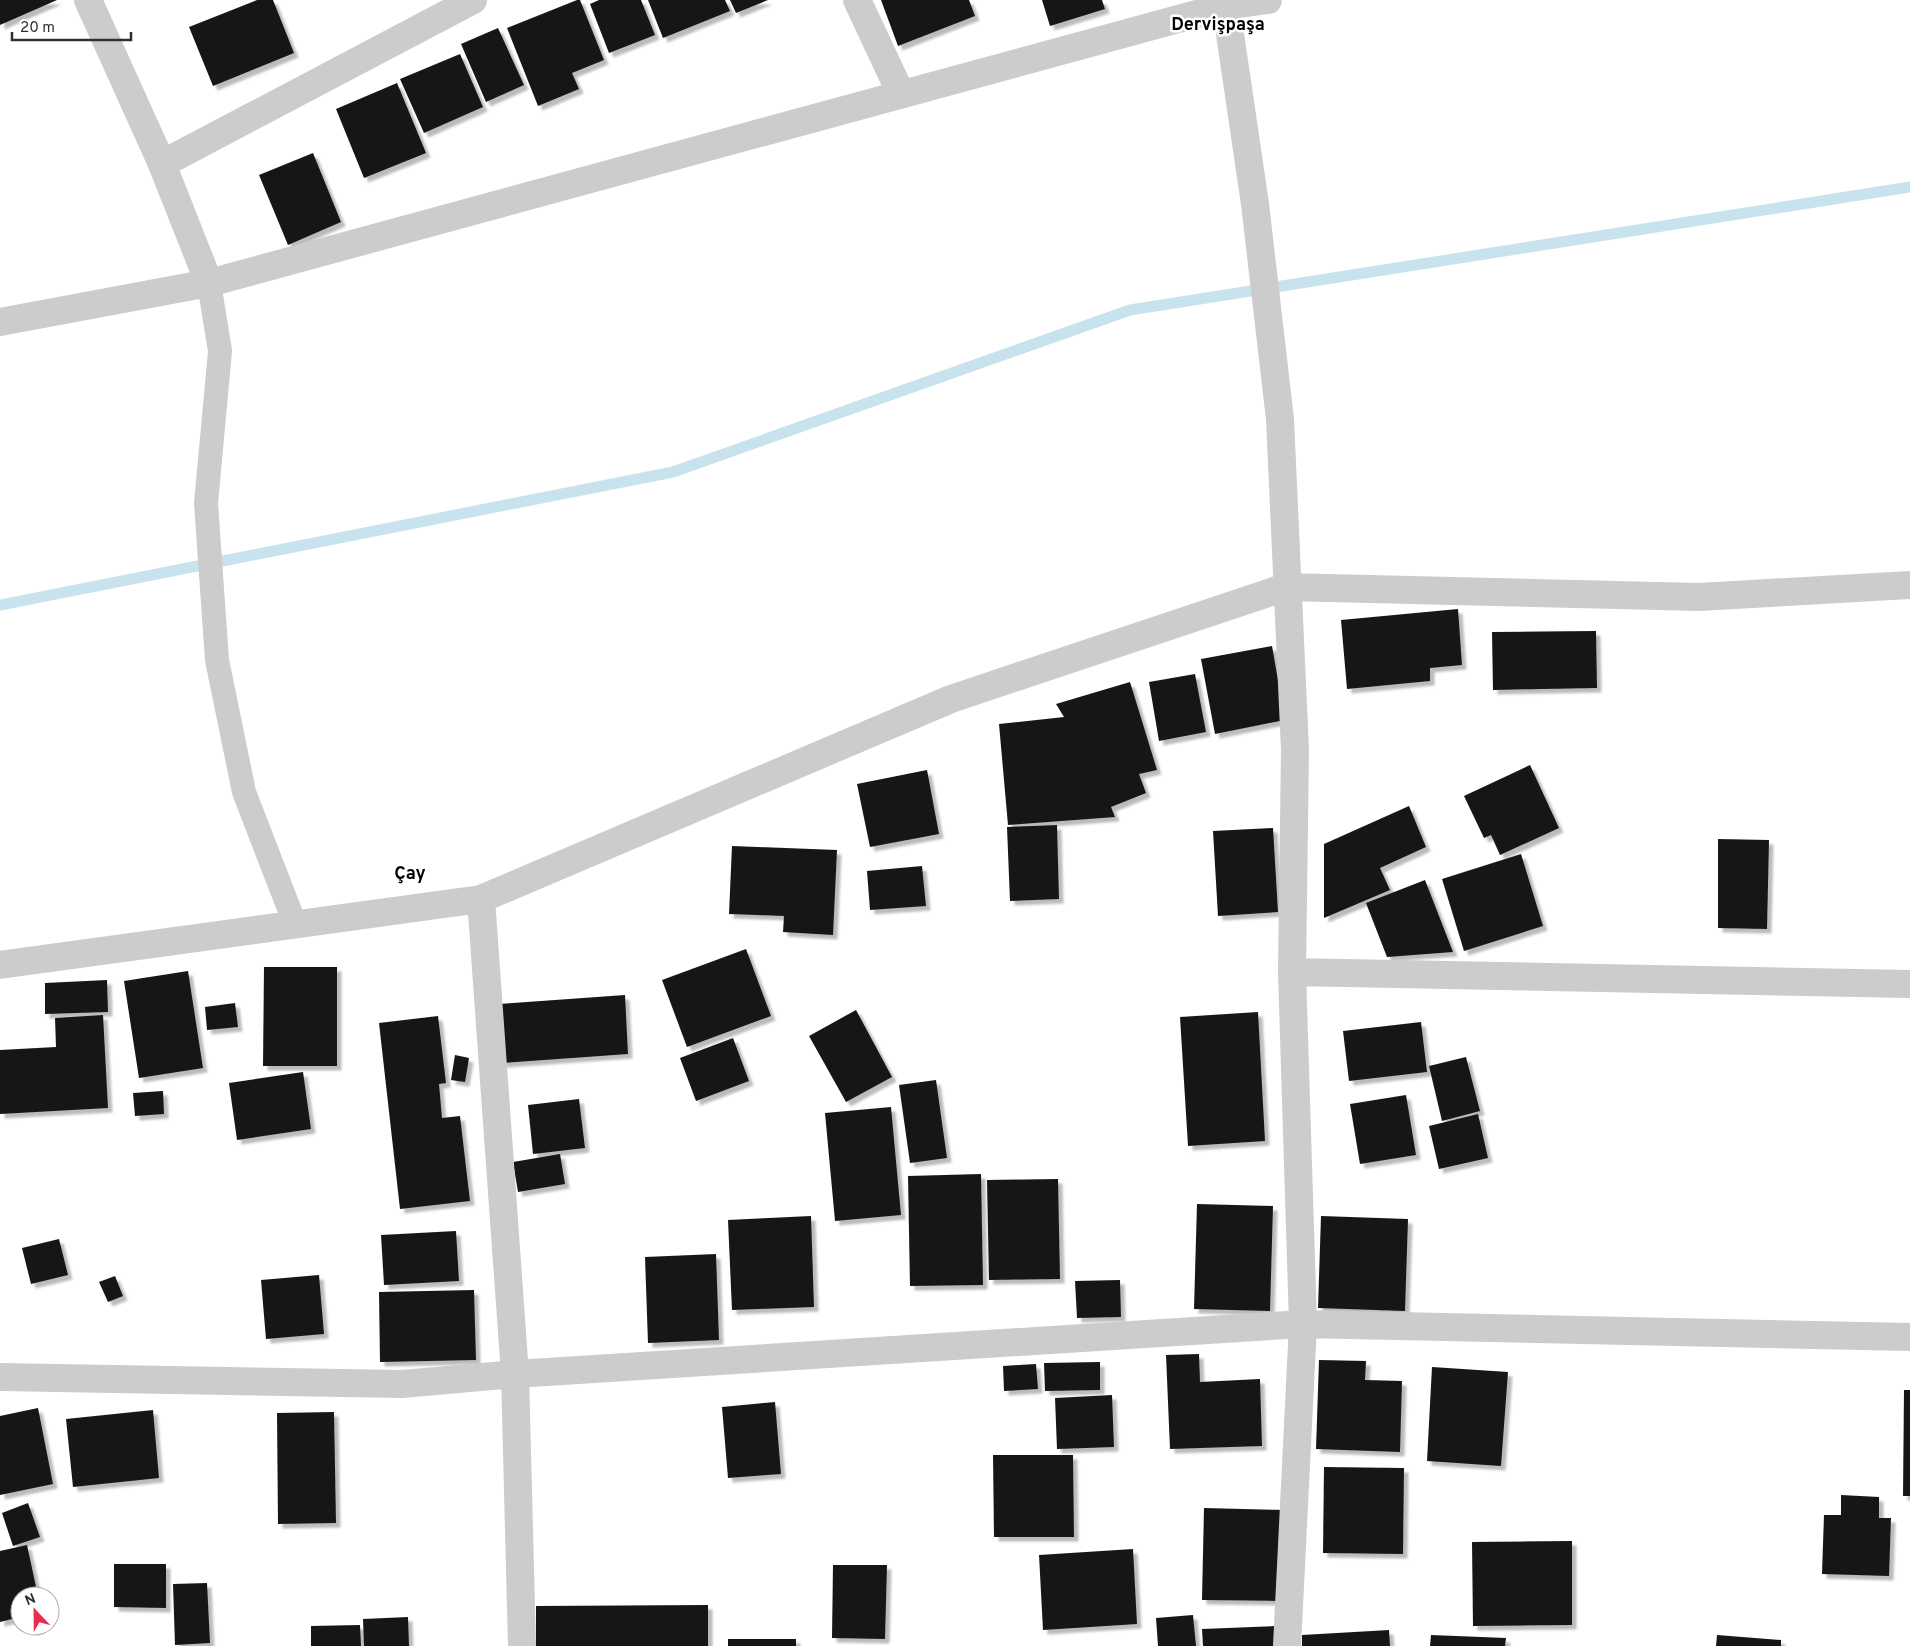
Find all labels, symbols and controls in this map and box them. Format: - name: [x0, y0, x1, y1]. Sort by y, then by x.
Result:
- scale bar: [12, 10, 131, 42]
- district label: Dervişpaşa: [1171, 14, 1265, 37]
- text: 20 m: [20, 19, 55, 38]
- district label: Çay: [394, 863, 426, 886]
- north arrow: [10, 1586, 60, 1636]
- text: N: [23, 1591, 39, 1610]

